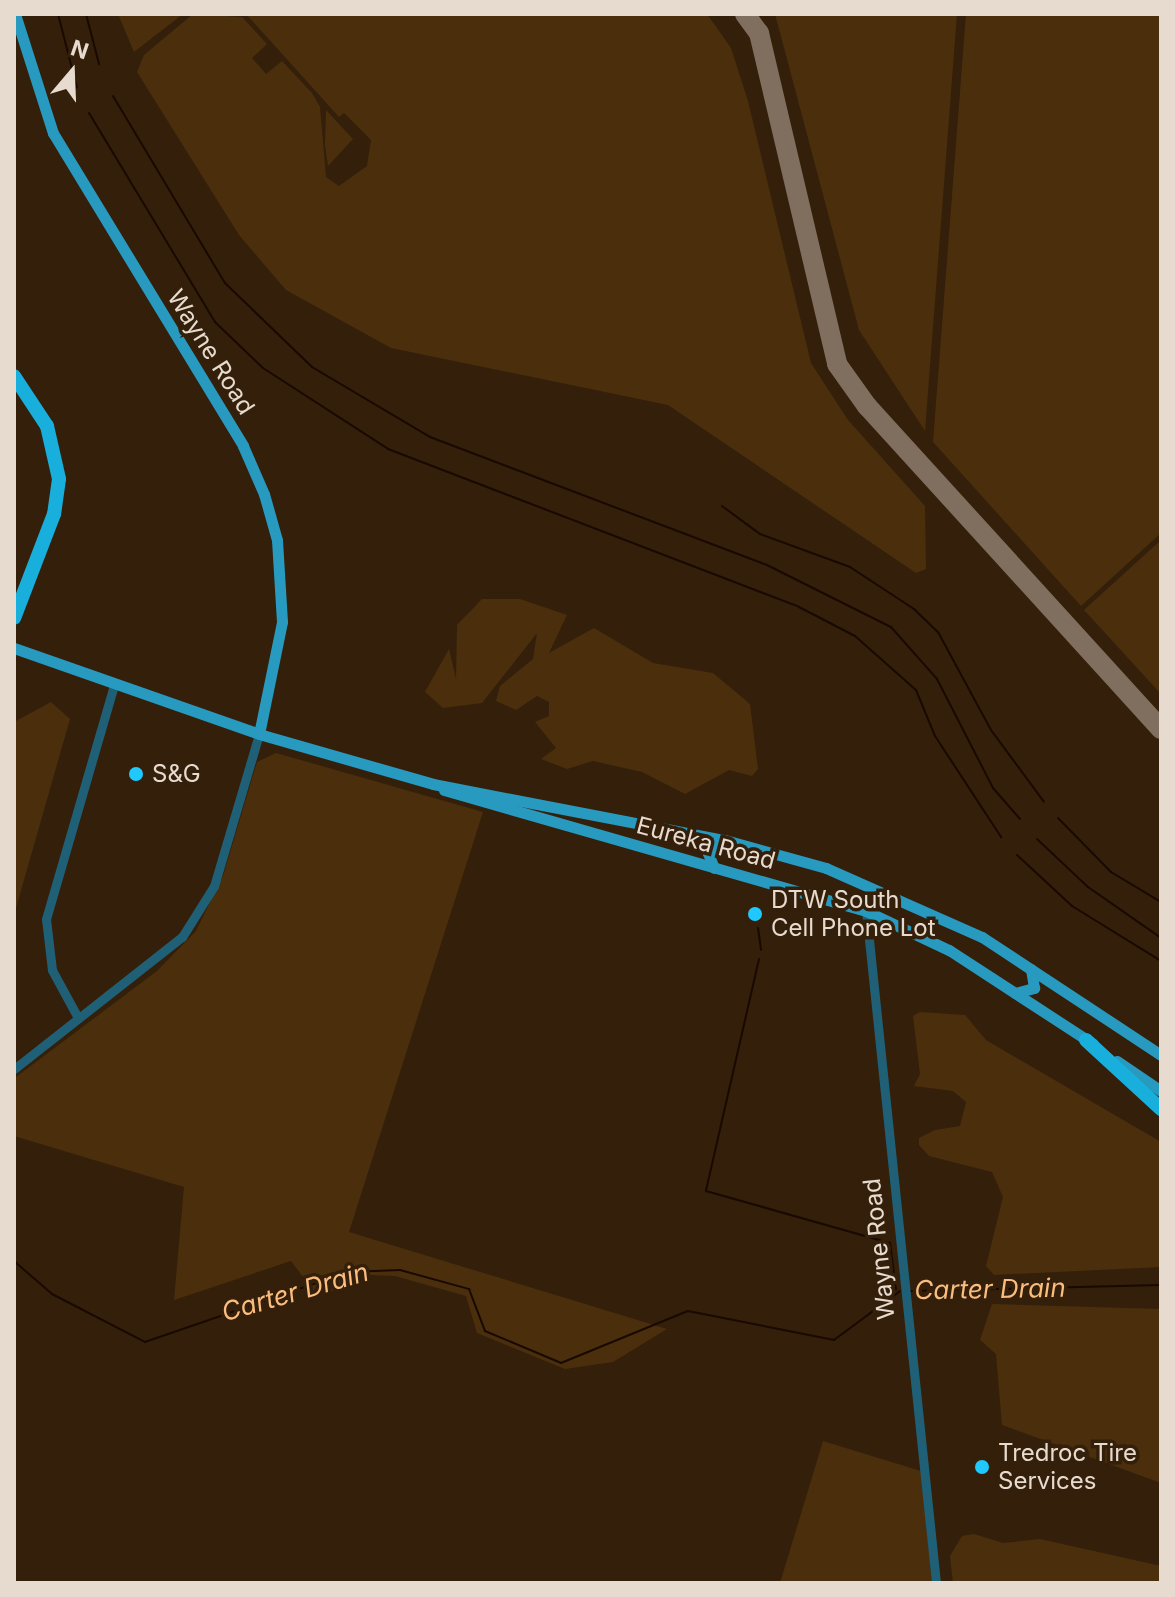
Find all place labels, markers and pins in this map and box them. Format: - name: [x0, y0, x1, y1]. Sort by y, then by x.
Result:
- place label: S&G: [152, 760, 201, 788]
- marker: S&G: [127, 765, 145, 783]
- place label: DTW South Cell Phone Lot: [771, 886, 936, 942]
- marker: DTW South Cell Phone Lot: [746, 905, 764, 923]
- place label: Tredroc Tire Services: [998, 1439, 1137, 1495]
- marker: Tredroc Tire Services: [973, 1458, 991, 1476]

